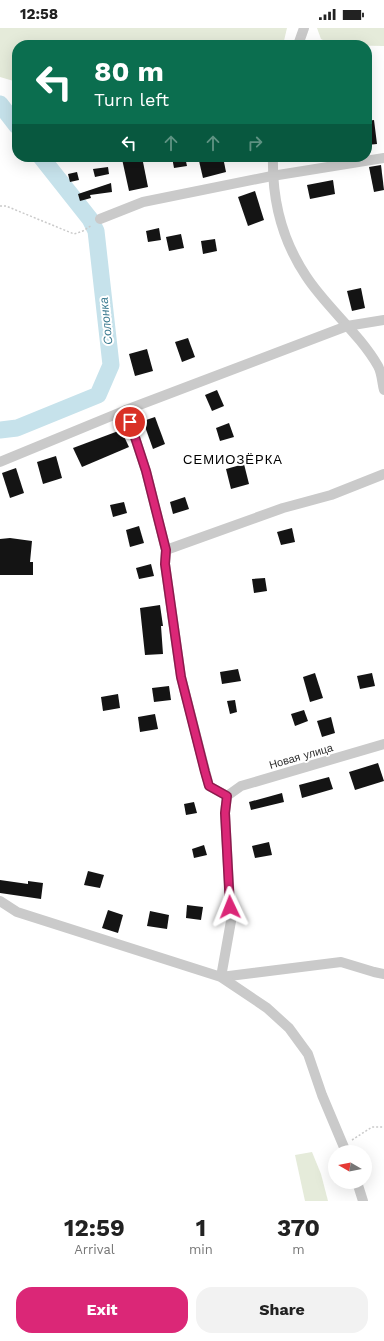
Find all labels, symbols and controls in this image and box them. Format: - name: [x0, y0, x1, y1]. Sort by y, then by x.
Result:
- text: 12:58: [20, 5, 58, 23]
- text: 80 m: [94, 55, 164, 88]
- icon: left: [28, 56, 80, 108]
- text: Turn left: [94, 89, 169, 110]
- icon: left: [118, 132, 140, 154]
- icon: ahead: [160, 132, 182, 154]
- icon: ahead: [202, 132, 224, 154]
- icon: right: [244, 132, 266, 154]
- water label: Солонка: [97, 296, 115, 345]
- pin: [113, 405, 147, 439]
- icon: arrive: [119, 411, 141, 433]
- district label: СЕМИОЗЁРКА: [183, 452, 283, 467]
- street label: Новая улица: [268, 741, 335, 772]
- position arrow: [209, 886, 251, 928]
- north arrow: [328, 1145, 372, 1189]
- map controls: [328, 1145, 372, 1189]
- text: 12:59: [64, 1214, 125, 1242]
- text: 1: [196, 1214, 206, 1242]
- text: 370: [277, 1214, 320, 1242]
- text: Arrival: [74, 1242, 115, 1257]
- text: min: [189, 1242, 213, 1257]
- text: m: [292, 1242, 305, 1257]
- button: Exit: [16, 1287, 188, 1333]
- button: Share: [196, 1287, 368, 1333]

